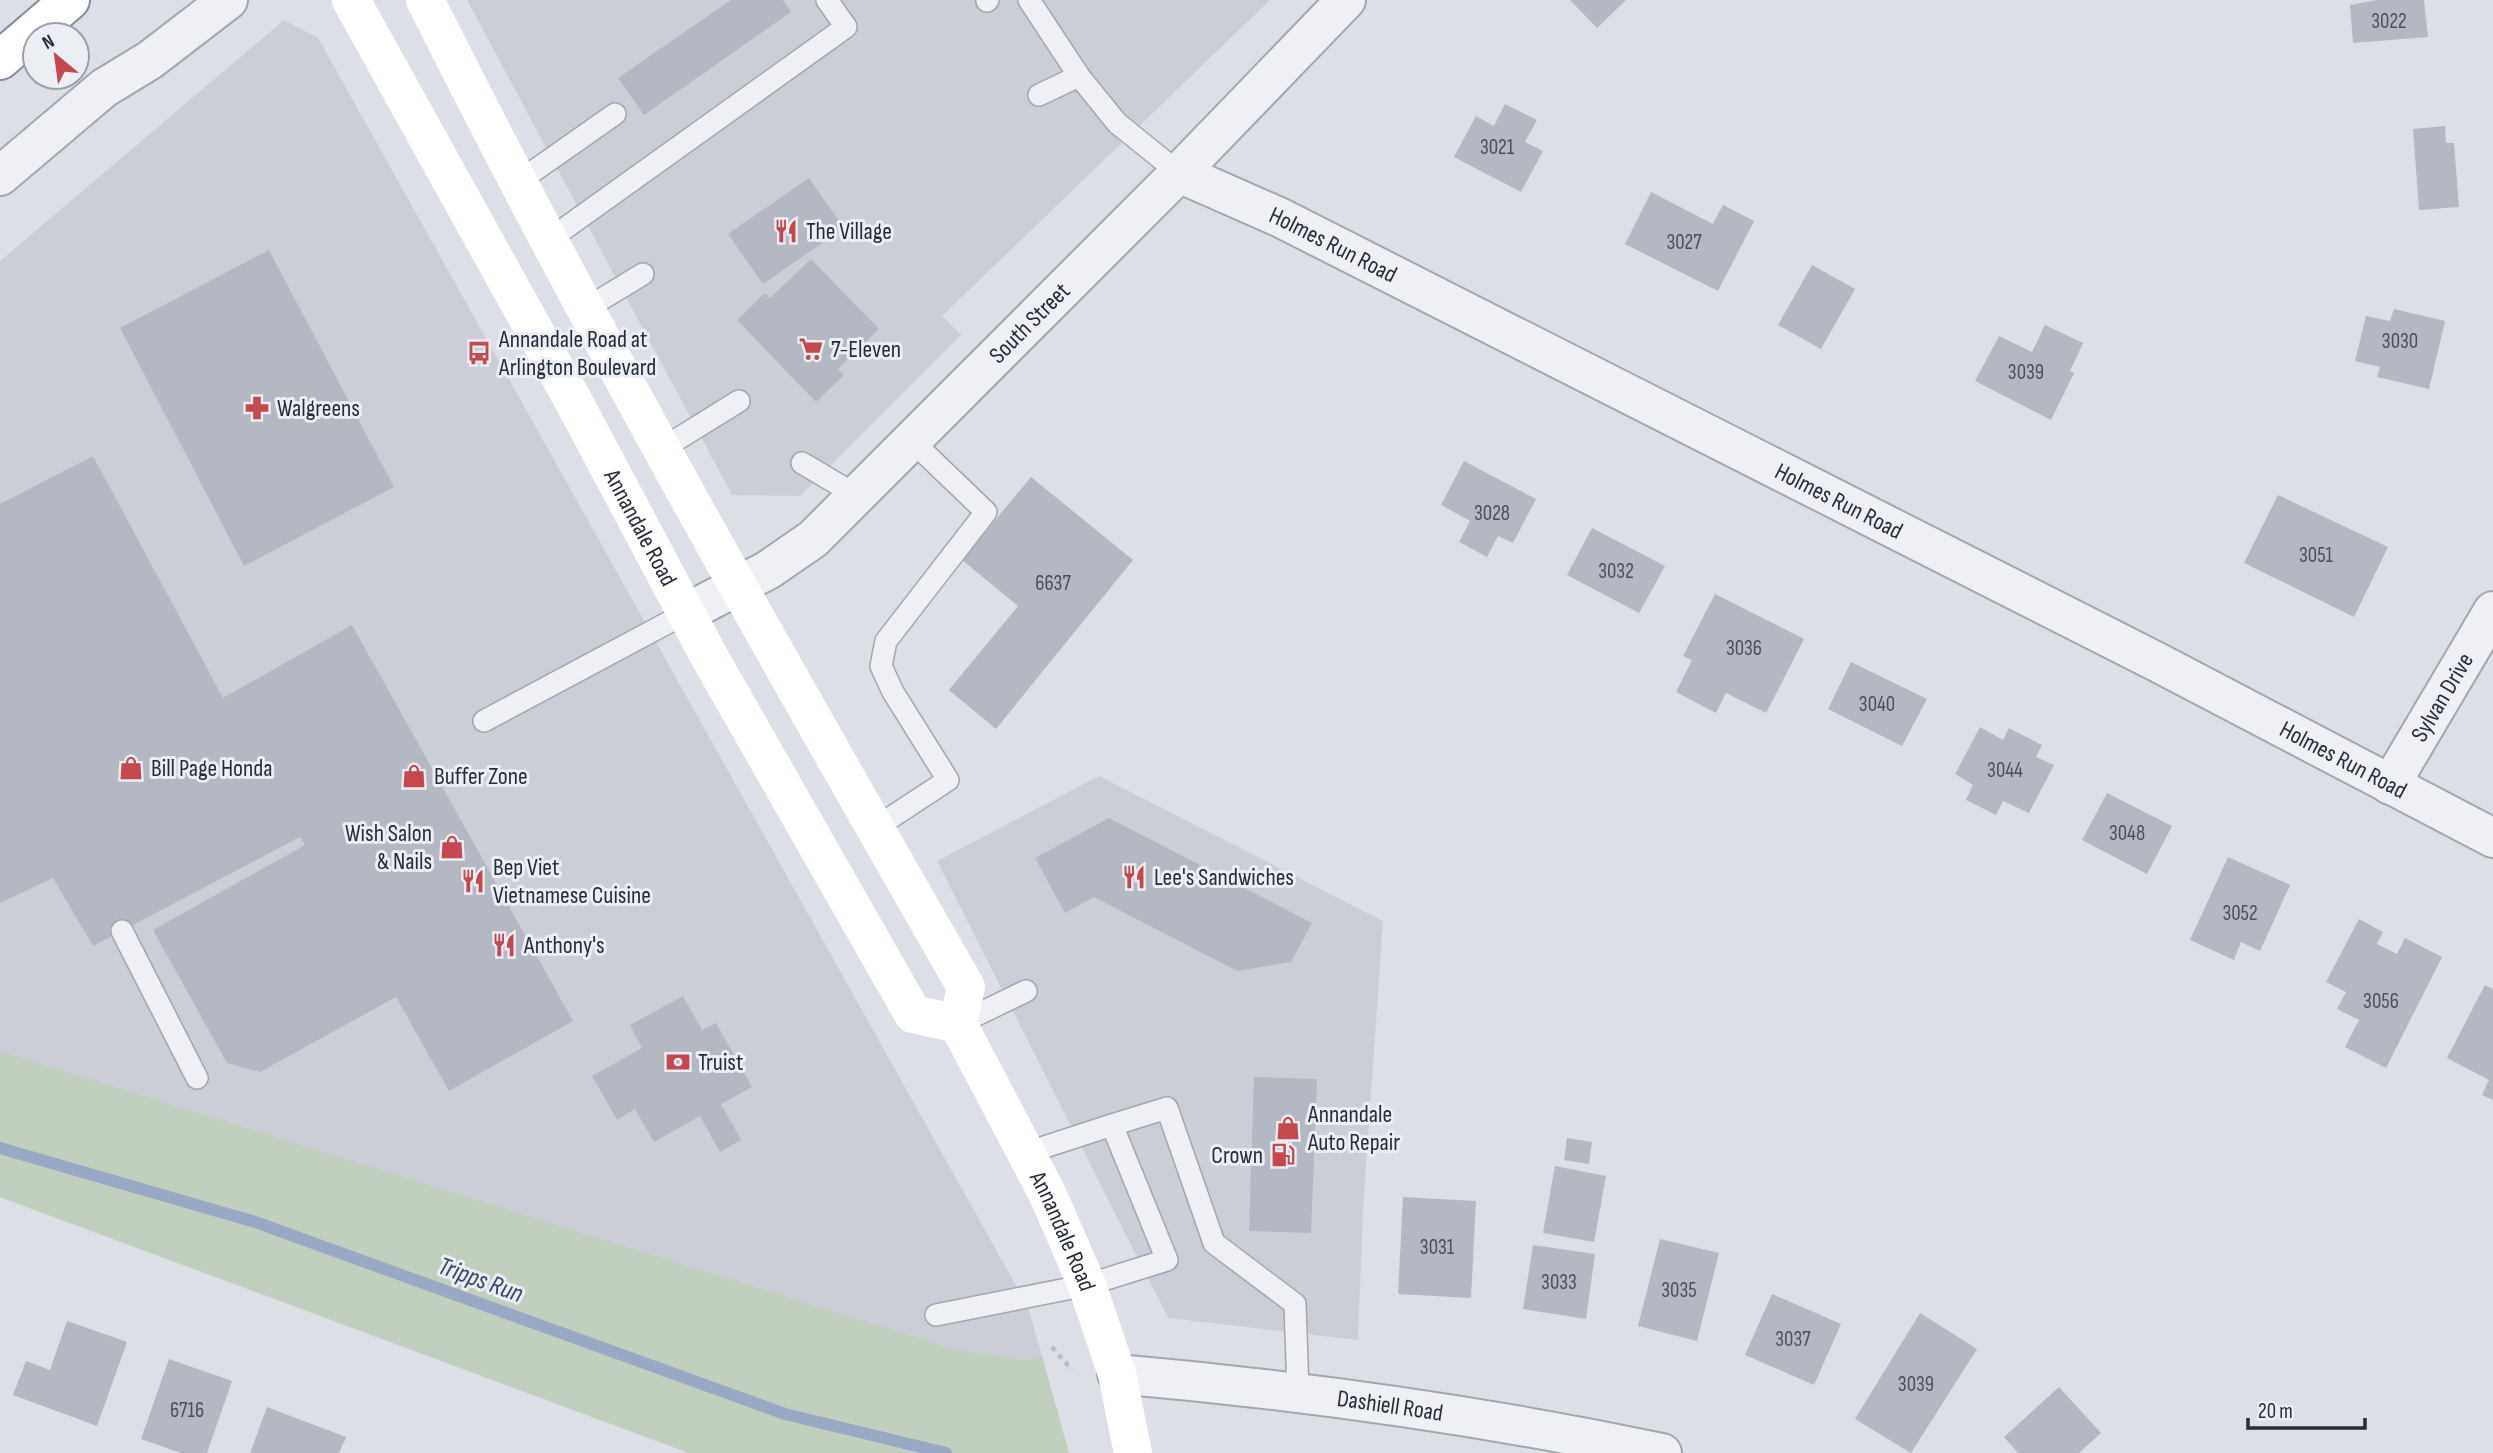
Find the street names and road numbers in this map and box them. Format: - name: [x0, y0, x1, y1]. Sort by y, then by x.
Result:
- street label: Holmes Run Road: [1265, 201, 1402, 289]
- street label: South Street: [983, 277, 1076, 370]
- street label: Holmes Run Road: [1770, 457, 1907, 546]
- street label: Annandale Road: [597, 464, 683, 591]
- street label: Sylvan Drive: [2405, 648, 2480, 747]
- street label: Holmes Run Road: [2275, 715, 2412, 805]
- street label: Annandale Road: [1023, 1166, 1102, 1295]
- street label: Dashiell Road: [1335, 1384, 1445, 1428]

